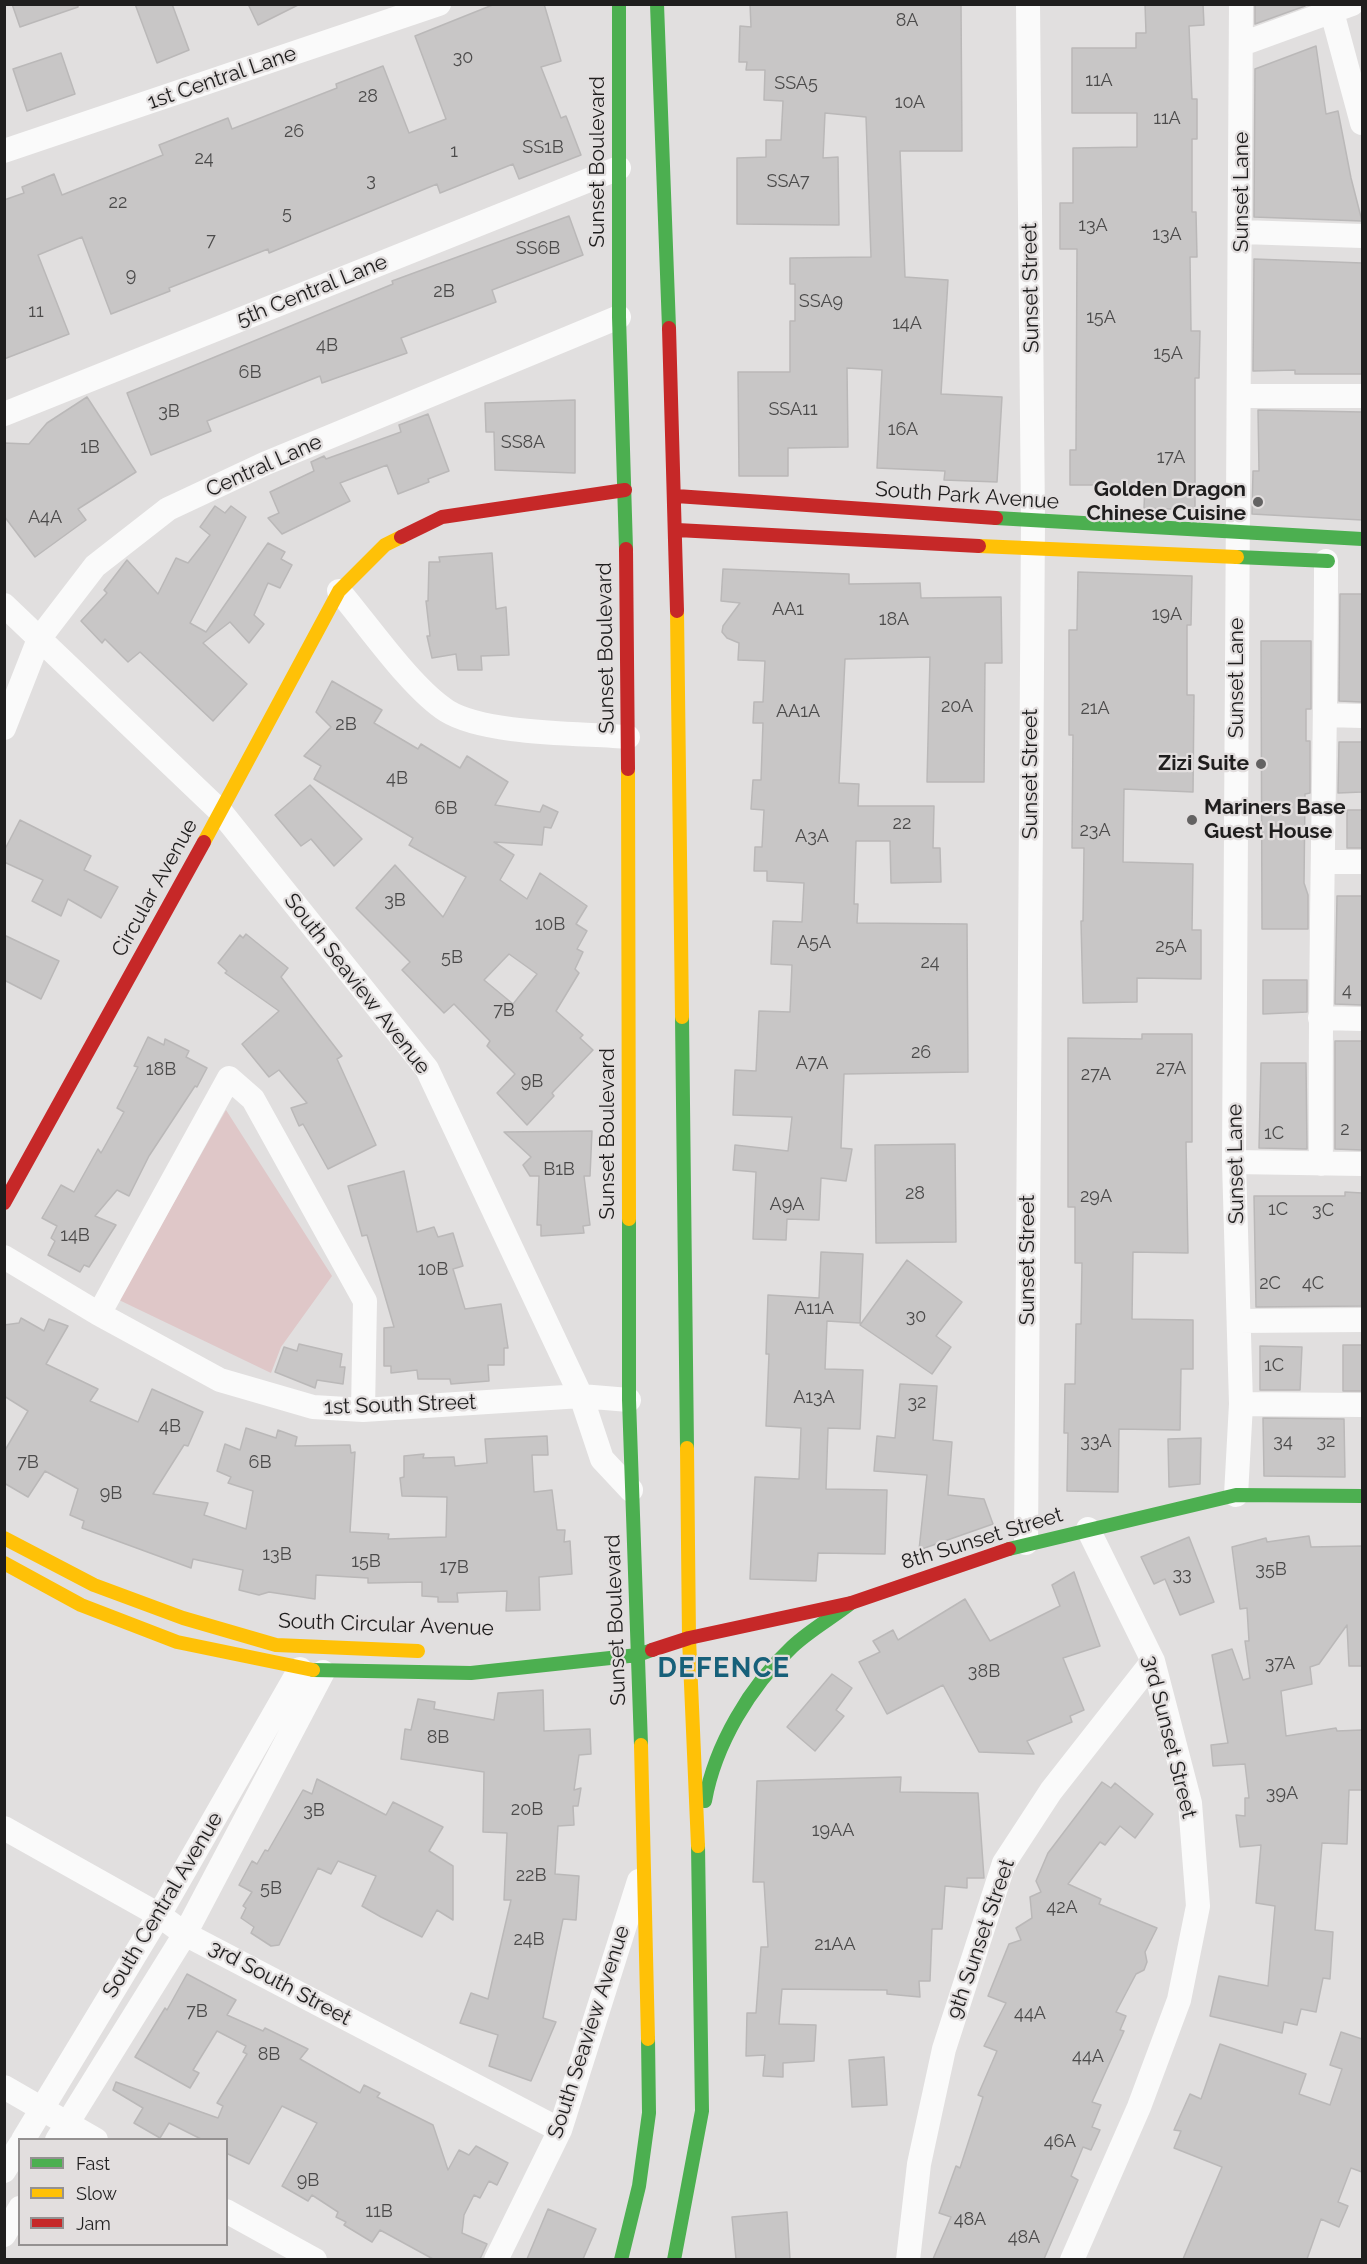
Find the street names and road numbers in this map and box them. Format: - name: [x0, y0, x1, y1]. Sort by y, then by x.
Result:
- street label: 1st Central Lane: [144, 41, 300, 115]
- street label: Sunset Boulevard: [585, 76, 611, 248]
- street label: Sunset Lane: [1229, 132, 1255, 252]
- street label: Sunset Street: [1017, 223, 1045, 353]
- street label: 5th Central Lane: [233, 249, 391, 333]
- street label: Central Lane: [202, 429, 326, 503]
- street label: South Park Avenue: [874, 477, 1060, 515]
- street label: Sunset Boulevard: [592, 562, 620, 734]
- street label: Sunset Lane: [1224, 618, 1250, 738]
- street label: Sunset Street: [1018, 709, 1044, 839]
- street label: Circular Avenue: [107, 815, 203, 961]
- street label: South Seaview Avenue: [279, 889, 435, 1079]
- street label: Sunset Boulevard: [595, 1048, 621, 1220]
- street label: Sunset Lane: [1222, 1104, 1250, 1224]
- street label: Sunset Street: [1015, 1195, 1041, 1325]
- street label: 1st South Street: [324, 1390, 476, 1420]
- street label: 8th Sunset Street: [898, 1502, 1066, 1576]
- street label: Sunset Boulevard: [600, 1534, 632, 1706]
- street label: South Circular Avenue: [278, 1609, 494, 1641]
- street label: 3rd Sunset Street: [1137, 1653, 1201, 1821]
- street label: South Central Avenue: [98, 1808, 228, 2002]
- street label: 9th Sunset Street: [942, 1856, 1020, 2022]
- street label: South Seaview Avenue: [543, 1922, 635, 2142]
- street label: 3rd South Street: [205, 1935, 355, 2031]

